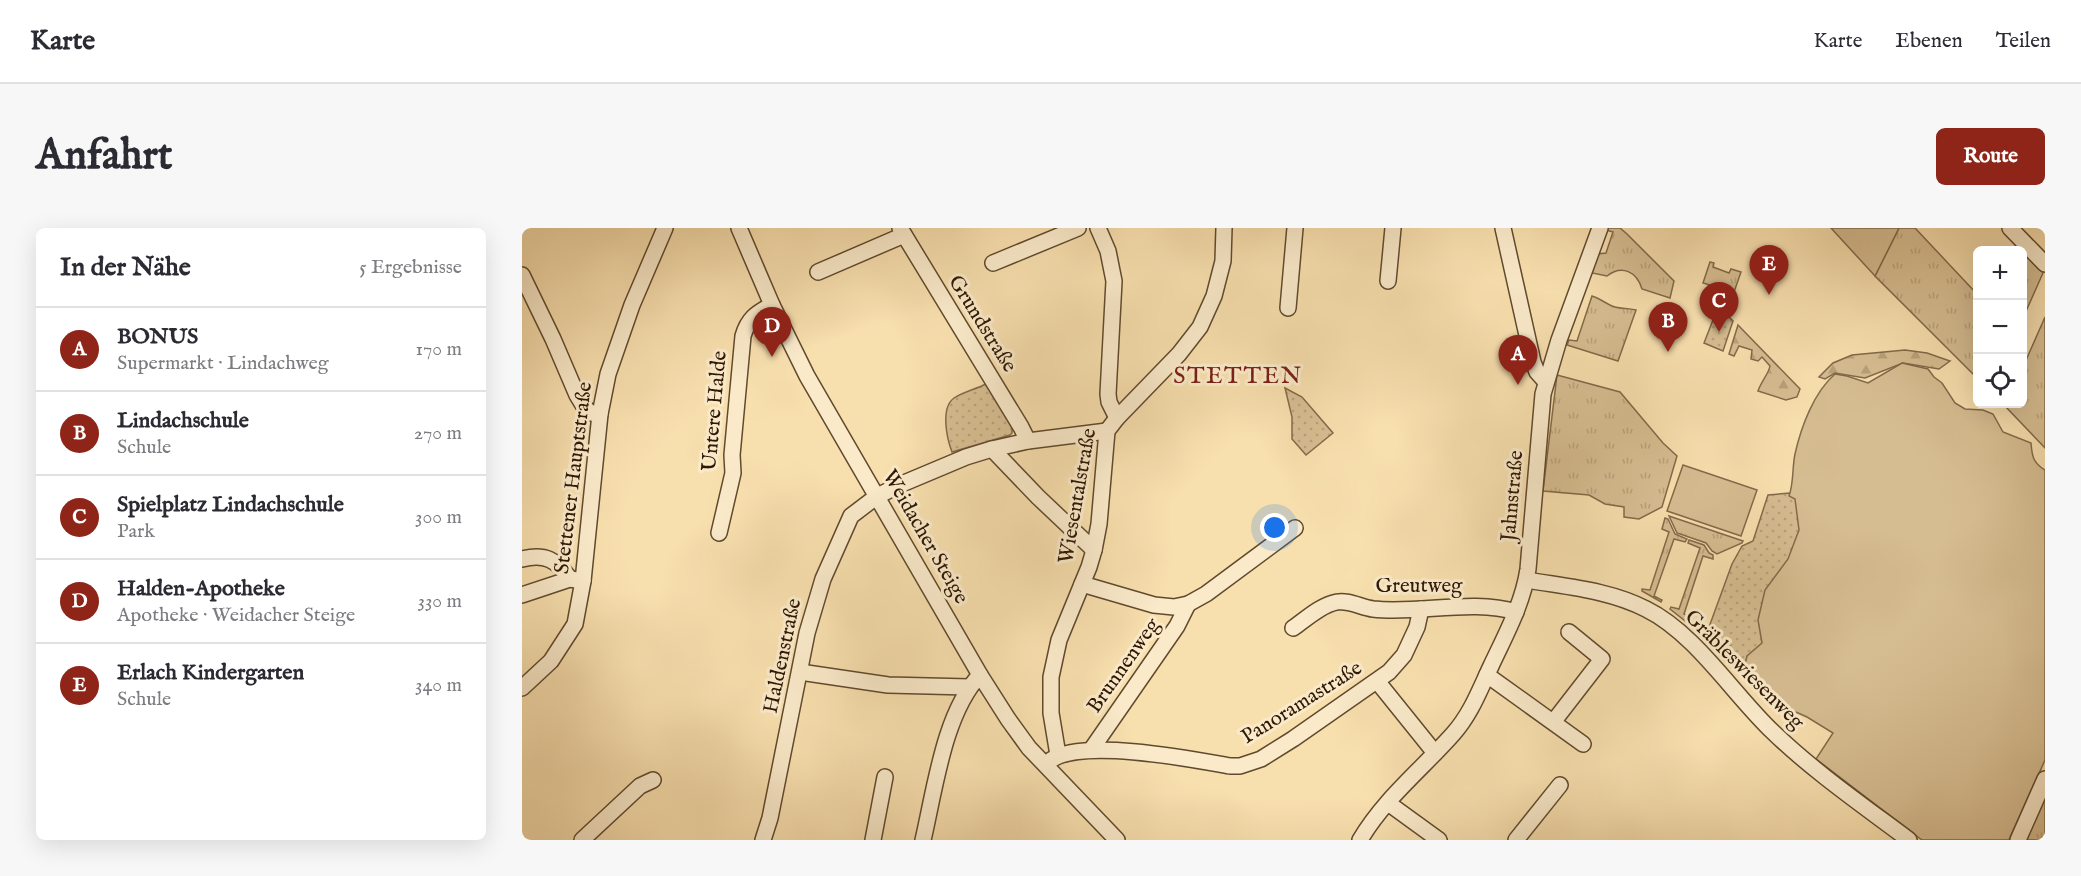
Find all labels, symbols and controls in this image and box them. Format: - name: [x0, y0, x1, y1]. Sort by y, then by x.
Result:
- text: Karte: [30, 24, 95, 59]
- text: Karte: [1814, 28, 1862, 55]
- text: Ebenen: [1895, 28, 1963, 55]
- text: Teilen: [1996, 28, 2051, 55]
- button: Route: [1936, 128, 2045, 185]
- text: Anfahrt: [36, 130, 172, 183]
- pin: E: [1750, 245, 1788, 295]
- map controls: [1973, 246, 2027, 408]
- button: +: [1973, 246, 2027, 300]
- text: In der Nähe: [60, 251, 191, 284]
- text: 5 Ergebnisse: [359, 255, 462, 280]
- street label: Grundstraße: [942, 270, 1023, 378]
- pin: C: [1700, 282, 1738, 332]
- button: −: [1973, 300, 2027, 354]
- pin: B: [1648, 302, 1688, 352]
- pin: D: [752, 308, 792, 357]
- text: BONUS: [117, 323, 198, 351]
- pin: A: [1498, 336, 1538, 385]
- text: A: [73, 337, 86, 362]
- text: 170 m: [416, 337, 462, 362]
- street label: Untere Halde: [696, 349, 734, 472]
- text: Supermarkt · Lindachweg: [117, 351, 329, 376]
- button: locate: [1973, 354, 2027, 408]
- district label: STETTEN: [1173, 361, 1303, 392]
- street label: Stettener Hauptstraße: [549, 380, 599, 576]
- text: Lindachschule: [117, 407, 249, 435]
- text: B: [73, 421, 86, 446]
- text: 270 m: [414, 421, 462, 446]
- street label: Wiesentalstraße: [1053, 426, 1103, 566]
- text: Schule: [117, 435, 171, 460]
- street label: Jahnstraße: [1495, 449, 1530, 545]
- street label: Weidacher Steige: [876, 465, 975, 609]
- text: Spielplatz Lindachschule: [117, 491, 344, 519]
- text: C: [72, 505, 87, 530]
- text: 300 m: [415, 505, 462, 530]
- your location: [1260, 513, 1289, 542]
- text: Park: [117, 519, 155, 544]
- street label: Greutweg: [1376, 573, 1463, 600]
- text: Halden-Apotheke: [117, 575, 285, 603]
- text: D: [71, 589, 88, 614]
- text: 330 m: [417, 589, 462, 614]
- street label: Haldenstraße: [758, 596, 808, 716]
- text: Apotheke · Weidacher Steige: [117, 603, 355, 628]
- street label: Gräbleswiesenweg: [1678, 604, 1810, 736]
- street label: Brunnenweg: [1081, 613, 1167, 719]
- street label: Panoramastraße: [1237, 655, 1368, 751]
- text: Erlach Kindergarten: [117, 659, 304, 687]
- text: E: [73, 673, 86, 698]
- text: 340 m: [415, 673, 462, 698]
- text: Schule: [117, 687, 171, 712]

